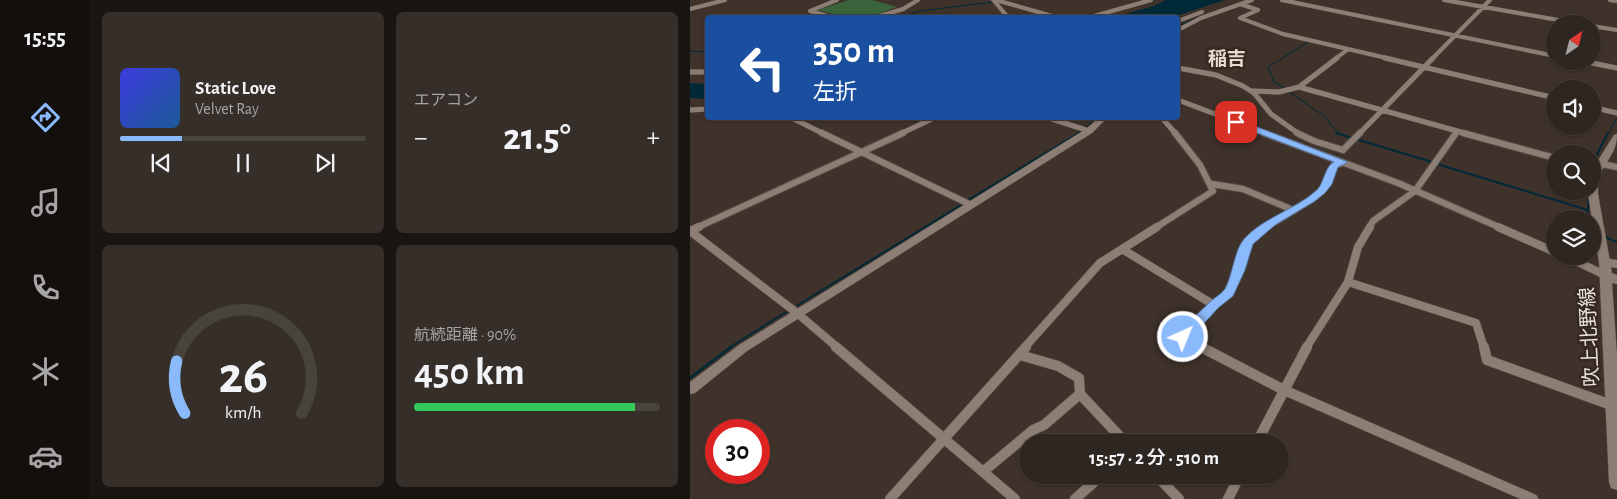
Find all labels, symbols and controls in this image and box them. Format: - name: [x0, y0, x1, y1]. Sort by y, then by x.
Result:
- north arrow: [1546, 15, 1601, 70]
- map controls: [1546, 15, 1601, 265]
- text: 15:55: [24, 27, 66, 49]
- text: 350 m: [813, 34, 895, 69]
- icon: left: [730, 35, 795, 100]
- district label: 稲吉: [1208, 48, 1246, 69]
- text: Static Love: [195, 79, 276, 98]
- button: sound: [1546, 80, 1601, 135]
- text: 左折: [813, 81, 857, 103]
- text: エアコン: [414, 92, 478, 108]
- icon: directions: [28, 100, 63, 135]
- text: Velvet Ray: [195, 101, 259, 117]
- pin: [1215, 101, 1257, 143]
- icon: arrive: [1222, 108, 1250, 136]
- text: 21.5°: [503, 119, 571, 157]
- text: −: [414, 124, 427, 152]
- text: +: [647, 124, 660, 152]
- button: search: [1546, 145, 1601, 200]
- icon: previous: [147, 149, 175, 177]
- icon: pause: [229, 149, 257, 177]
- icon: next: [311, 149, 339, 177]
- icon: music: [28, 185, 63, 220]
- button: layers: [1546, 210, 1601, 265]
- icon: phone: [28, 270, 63, 305]
- street label: 吹上北野線: [1575, 287, 1603, 388]
- position arrow: [1156, 310, 1208, 362]
- text: 航続距離 · 90%: [414, 327, 516, 343]
- text: 26: [218, 350, 268, 402]
- icon: climate: [28, 354, 63, 389]
- text: 450 km: [414, 354, 525, 392]
- text: km/h: [225, 404, 261, 422]
- speed limit sign: 30: [705, 419, 770, 484]
- icon: car: [28, 439, 63, 474]
- text: 15:57 · 2 分 · 510 m: [1089, 449, 1219, 468]

